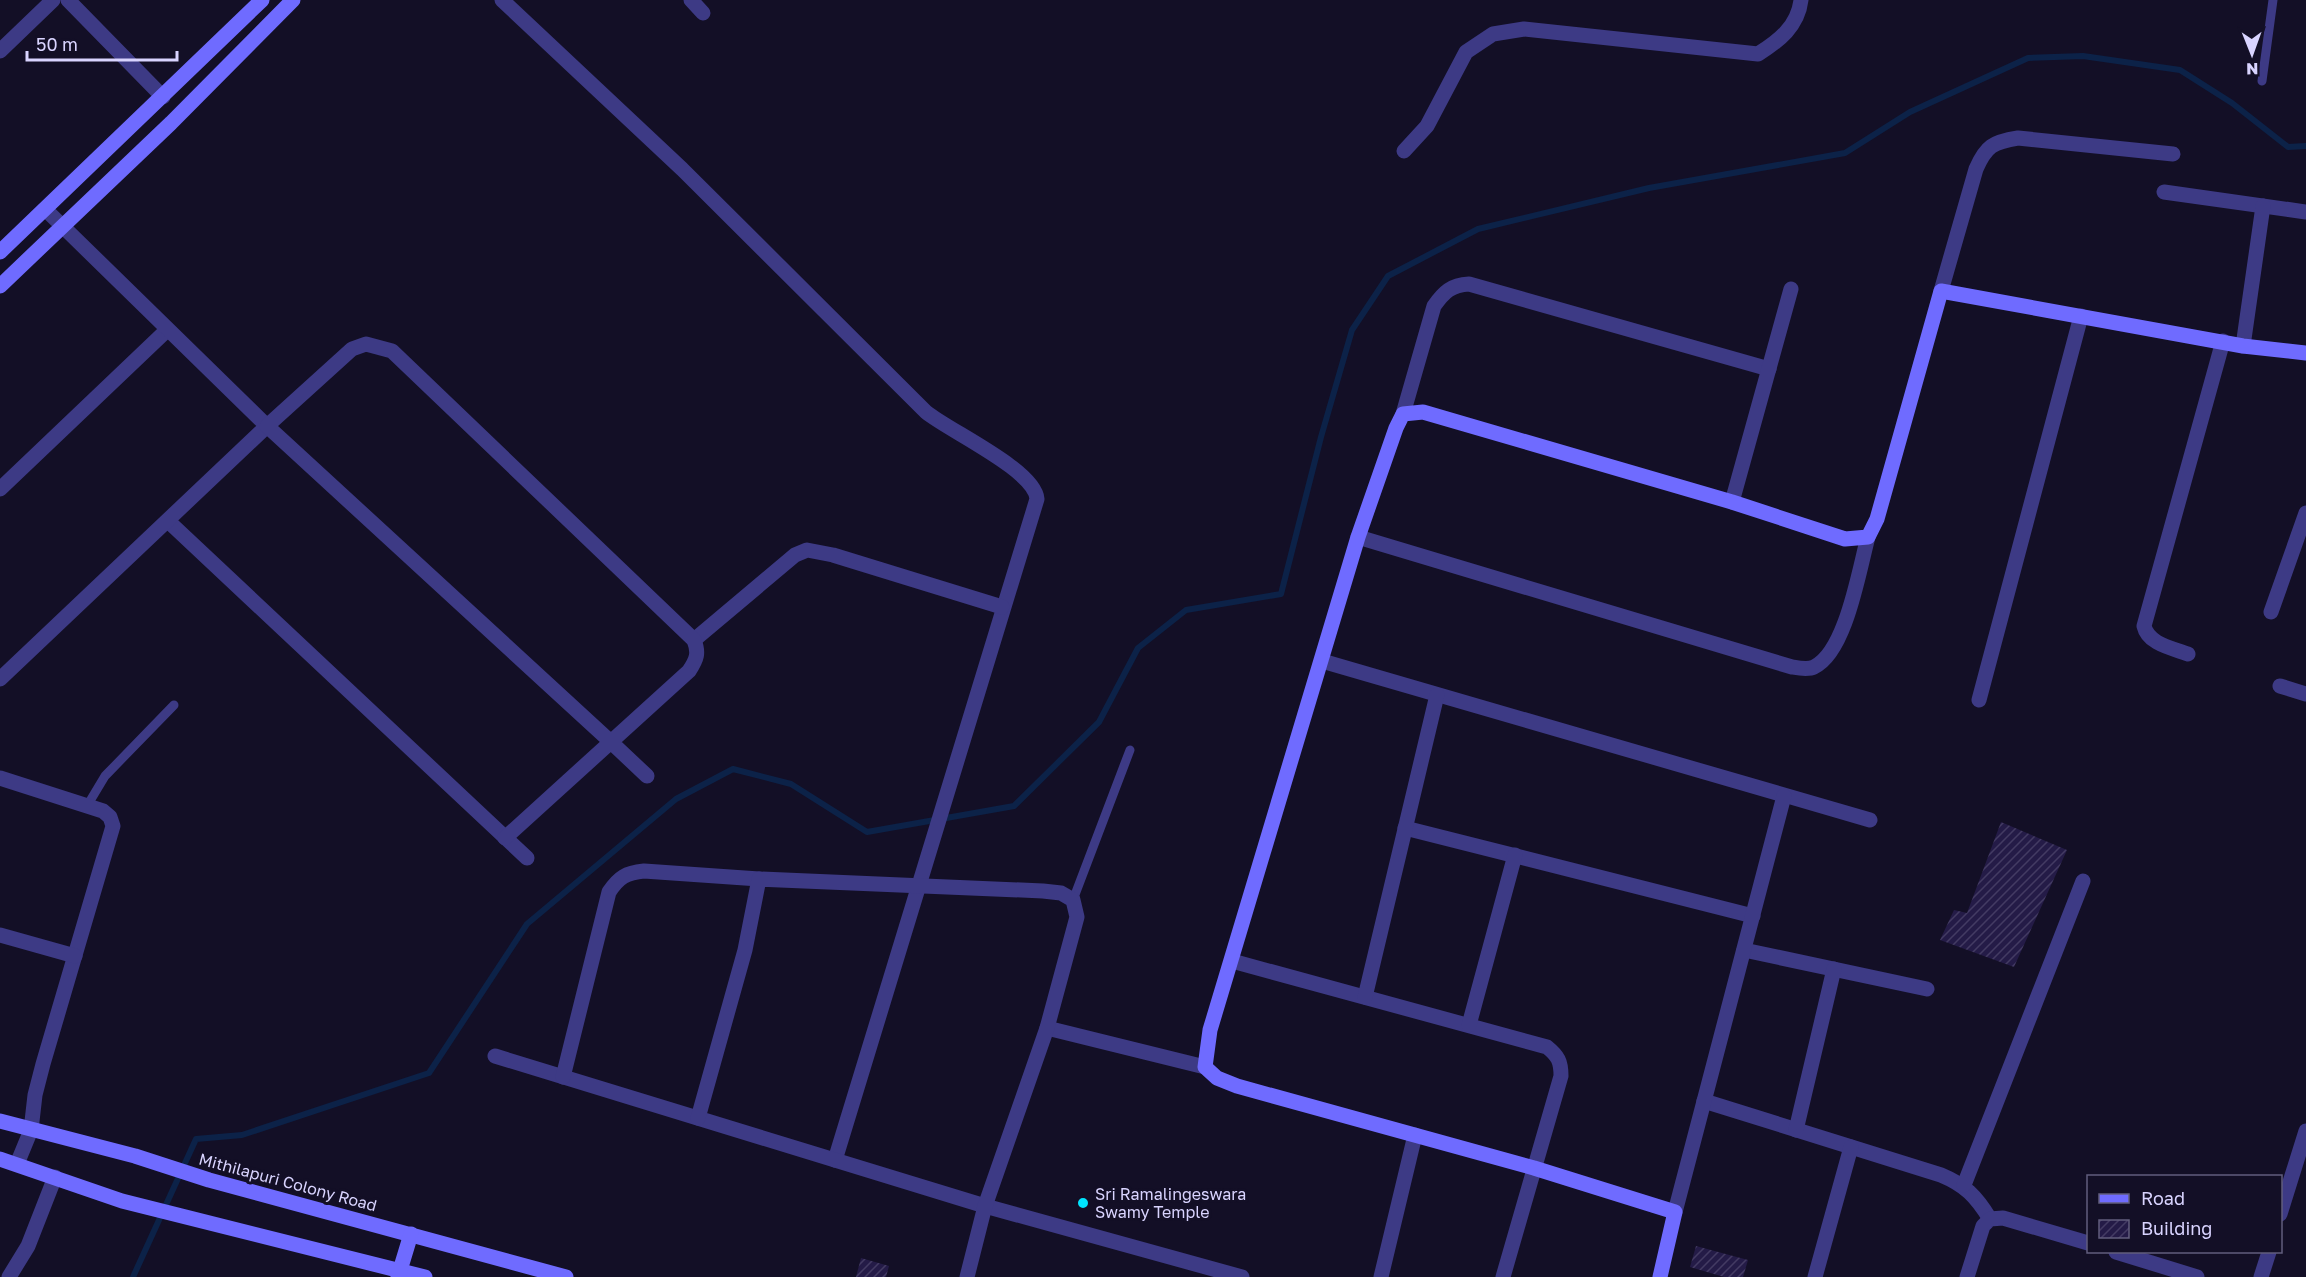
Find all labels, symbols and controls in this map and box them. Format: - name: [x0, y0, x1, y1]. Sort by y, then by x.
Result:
- scale bar: [27, 24, 177, 62]
- north arrow: [2222, 24, 2282, 84]
- text: 50 m: [36, 33, 78, 55]
- text: N: [2246, 59, 2259, 79]
- street label: Mithilapuri Colony Road: [197, 1149, 379, 1215]
- legend: [2087, 1175, 2282, 1253]
- place label: Sri Ramalingeswara Swamy Temple: [1095, 1184, 1246, 1222]
- text: Road: [2141, 1187, 2185, 1209]
- marker: Sri Ramalingeswara Swamy Temple: [1076, 1196, 1090, 1210]
- text: Building: [2141, 1217, 2212, 1239]

